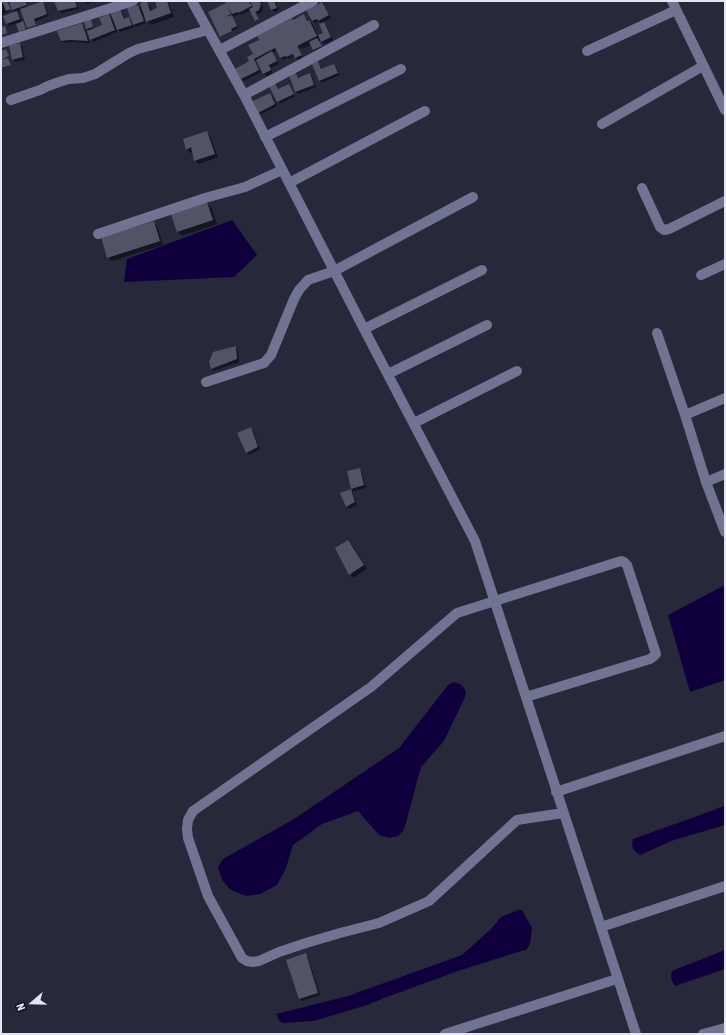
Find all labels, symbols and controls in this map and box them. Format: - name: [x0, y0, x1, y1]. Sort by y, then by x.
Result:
- north arrow: [12, 983, 52, 1023]
- text: N: [14, 1002, 27, 1012]

